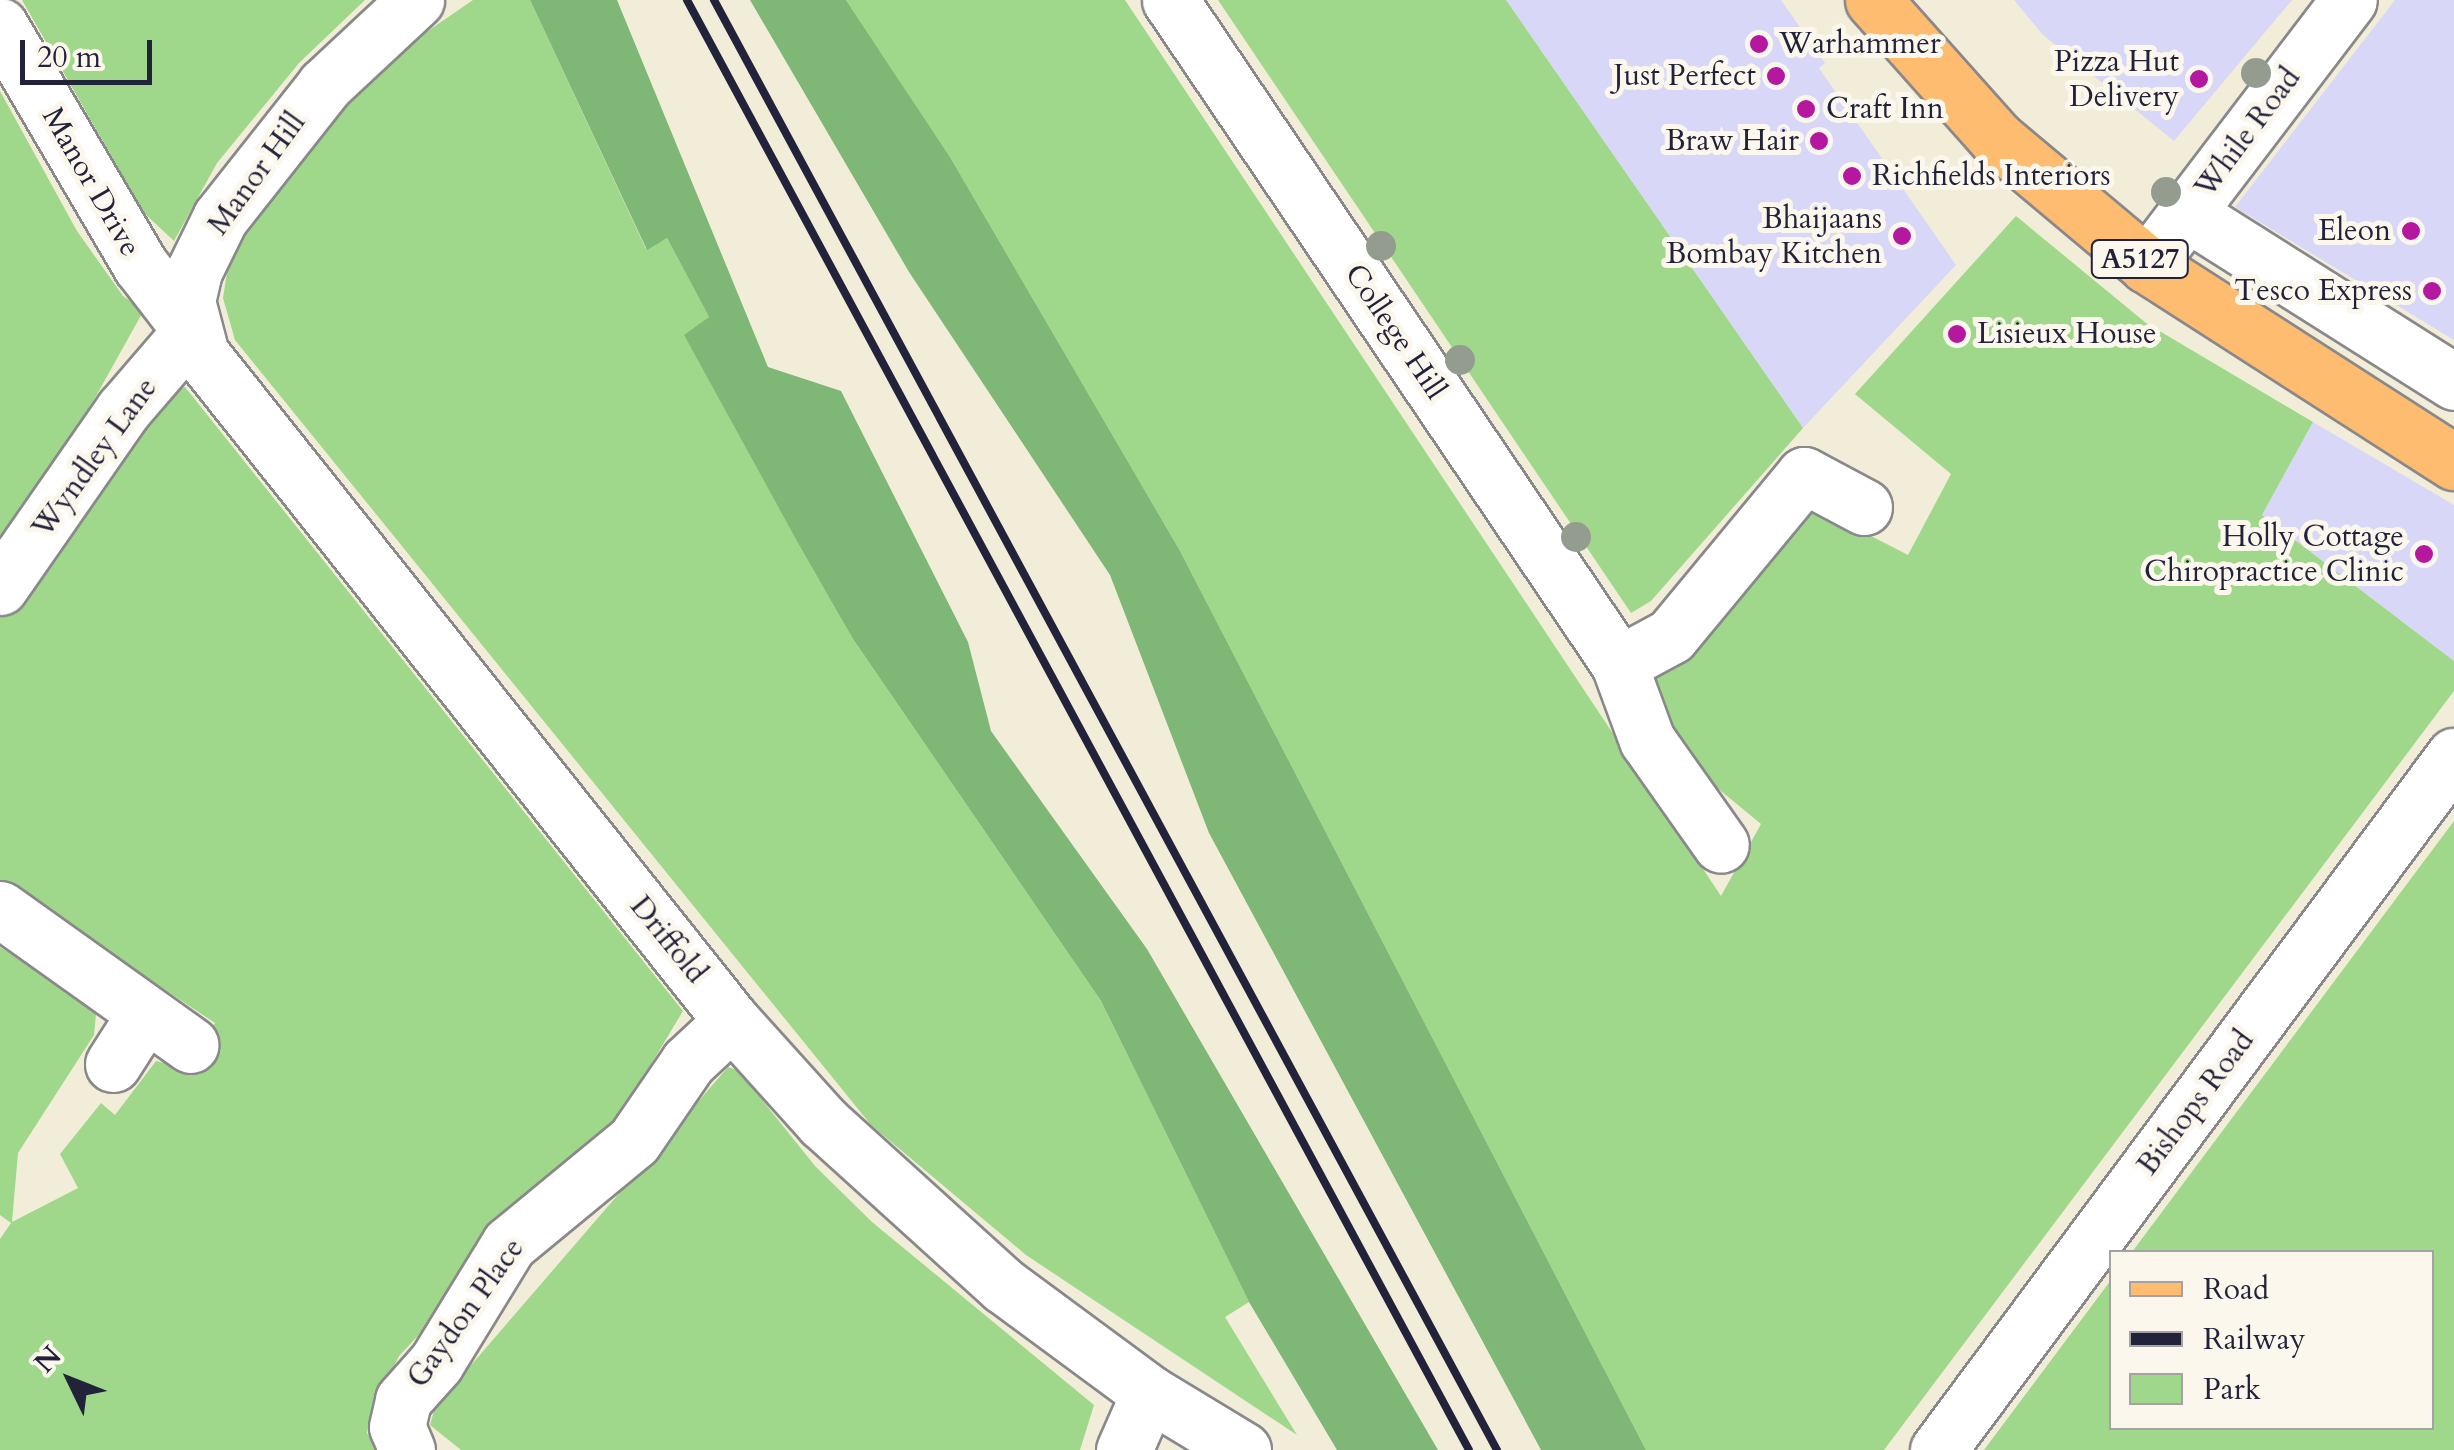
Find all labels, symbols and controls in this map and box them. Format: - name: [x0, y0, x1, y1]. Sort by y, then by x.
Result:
- scale bar: [25, 20, 158, 82]
- place label: Warhammer: [1779, 26, 1941, 62]
- marker: Warhammer: [1748, 33, 1770, 55]
- text: 20 m: [37, 37, 101, 78]
- place label: Pizza Hut Delivery: [2054, 44, 2179, 114]
- place label: Just Perfect: [1614, 58, 1756, 94]
- street label: While Road: [2188, 61, 2308, 205]
- marker: Just Perfect: [1765, 65, 1787, 87]
- marker: Pizza Hut Delivery: [2188, 68, 2210, 90]
- place label: Craft Inn: [1826, 91, 1944, 127]
- marker: Craft Inn: [1795, 98, 1817, 120]
- street label: Manor Drive: [34, 101, 148, 263]
- street label: Manor Hill: [201, 106, 313, 242]
- place label: Braw Hair: [1665, 123, 1799, 159]
- marker: Braw Hair: [1808, 130, 1830, 152]
- place label: Richfields Interiors: [1872, 158, 2111, 194]
- marker: Richfields Interiors: [1841, 165, 1863, 187]
- place label: Bhaijaans Bombay Kitchen: [1666, 201, 1882, 272]
- place label: Eleon: [2318, 213, 2391, 249]
- marker: Eleon: [2400, 220, 2422, 242]
- marker: Bhaijaans Bombay Kitchen: [1891, 225, 1913, 247]
- road number: A5127: [2090, 236, 2190, 282]
- street label: College Hill: [1337, 258, 1453, 406]
- place label: Tesco Express: [2234, 273, 2412, 309]
- marker: Tesco Express: [2421, 280, 2443, 302]
- place label: Lisieux House: [1977, 316, 2157, 352]
- marker: Lisieux House: [1946, 323, 1968, 345]
- street label: Wyndley Lane: [25, 371, 165, 545]
- place label: Holly Cottage Chiropractice Clinic: [2144, 519, 2404, 590]
- marker: Holly Cottage Chiropractice Clinic: [2413, 543, 2435, 565]
- street label: Driffold: [622, 889, 714, 991]
- street label: Bishops Road: [2130, 1024, 2262, 1182]
- street label: Gaydon Place: [400, 1231, 532, 1395]
- legend: [2109, 1250, 2434, 1430]
- text: Road: [2203, 1269, 2269, 1310]
- text: Railway: [2203, 1319, 2306, 1360]
- north arrow: [20, 1330, 120, 1430]
- text: N: [26, 1338, 70, 1381]
- text: Park: [2203, 1369, 2261, 1410]

